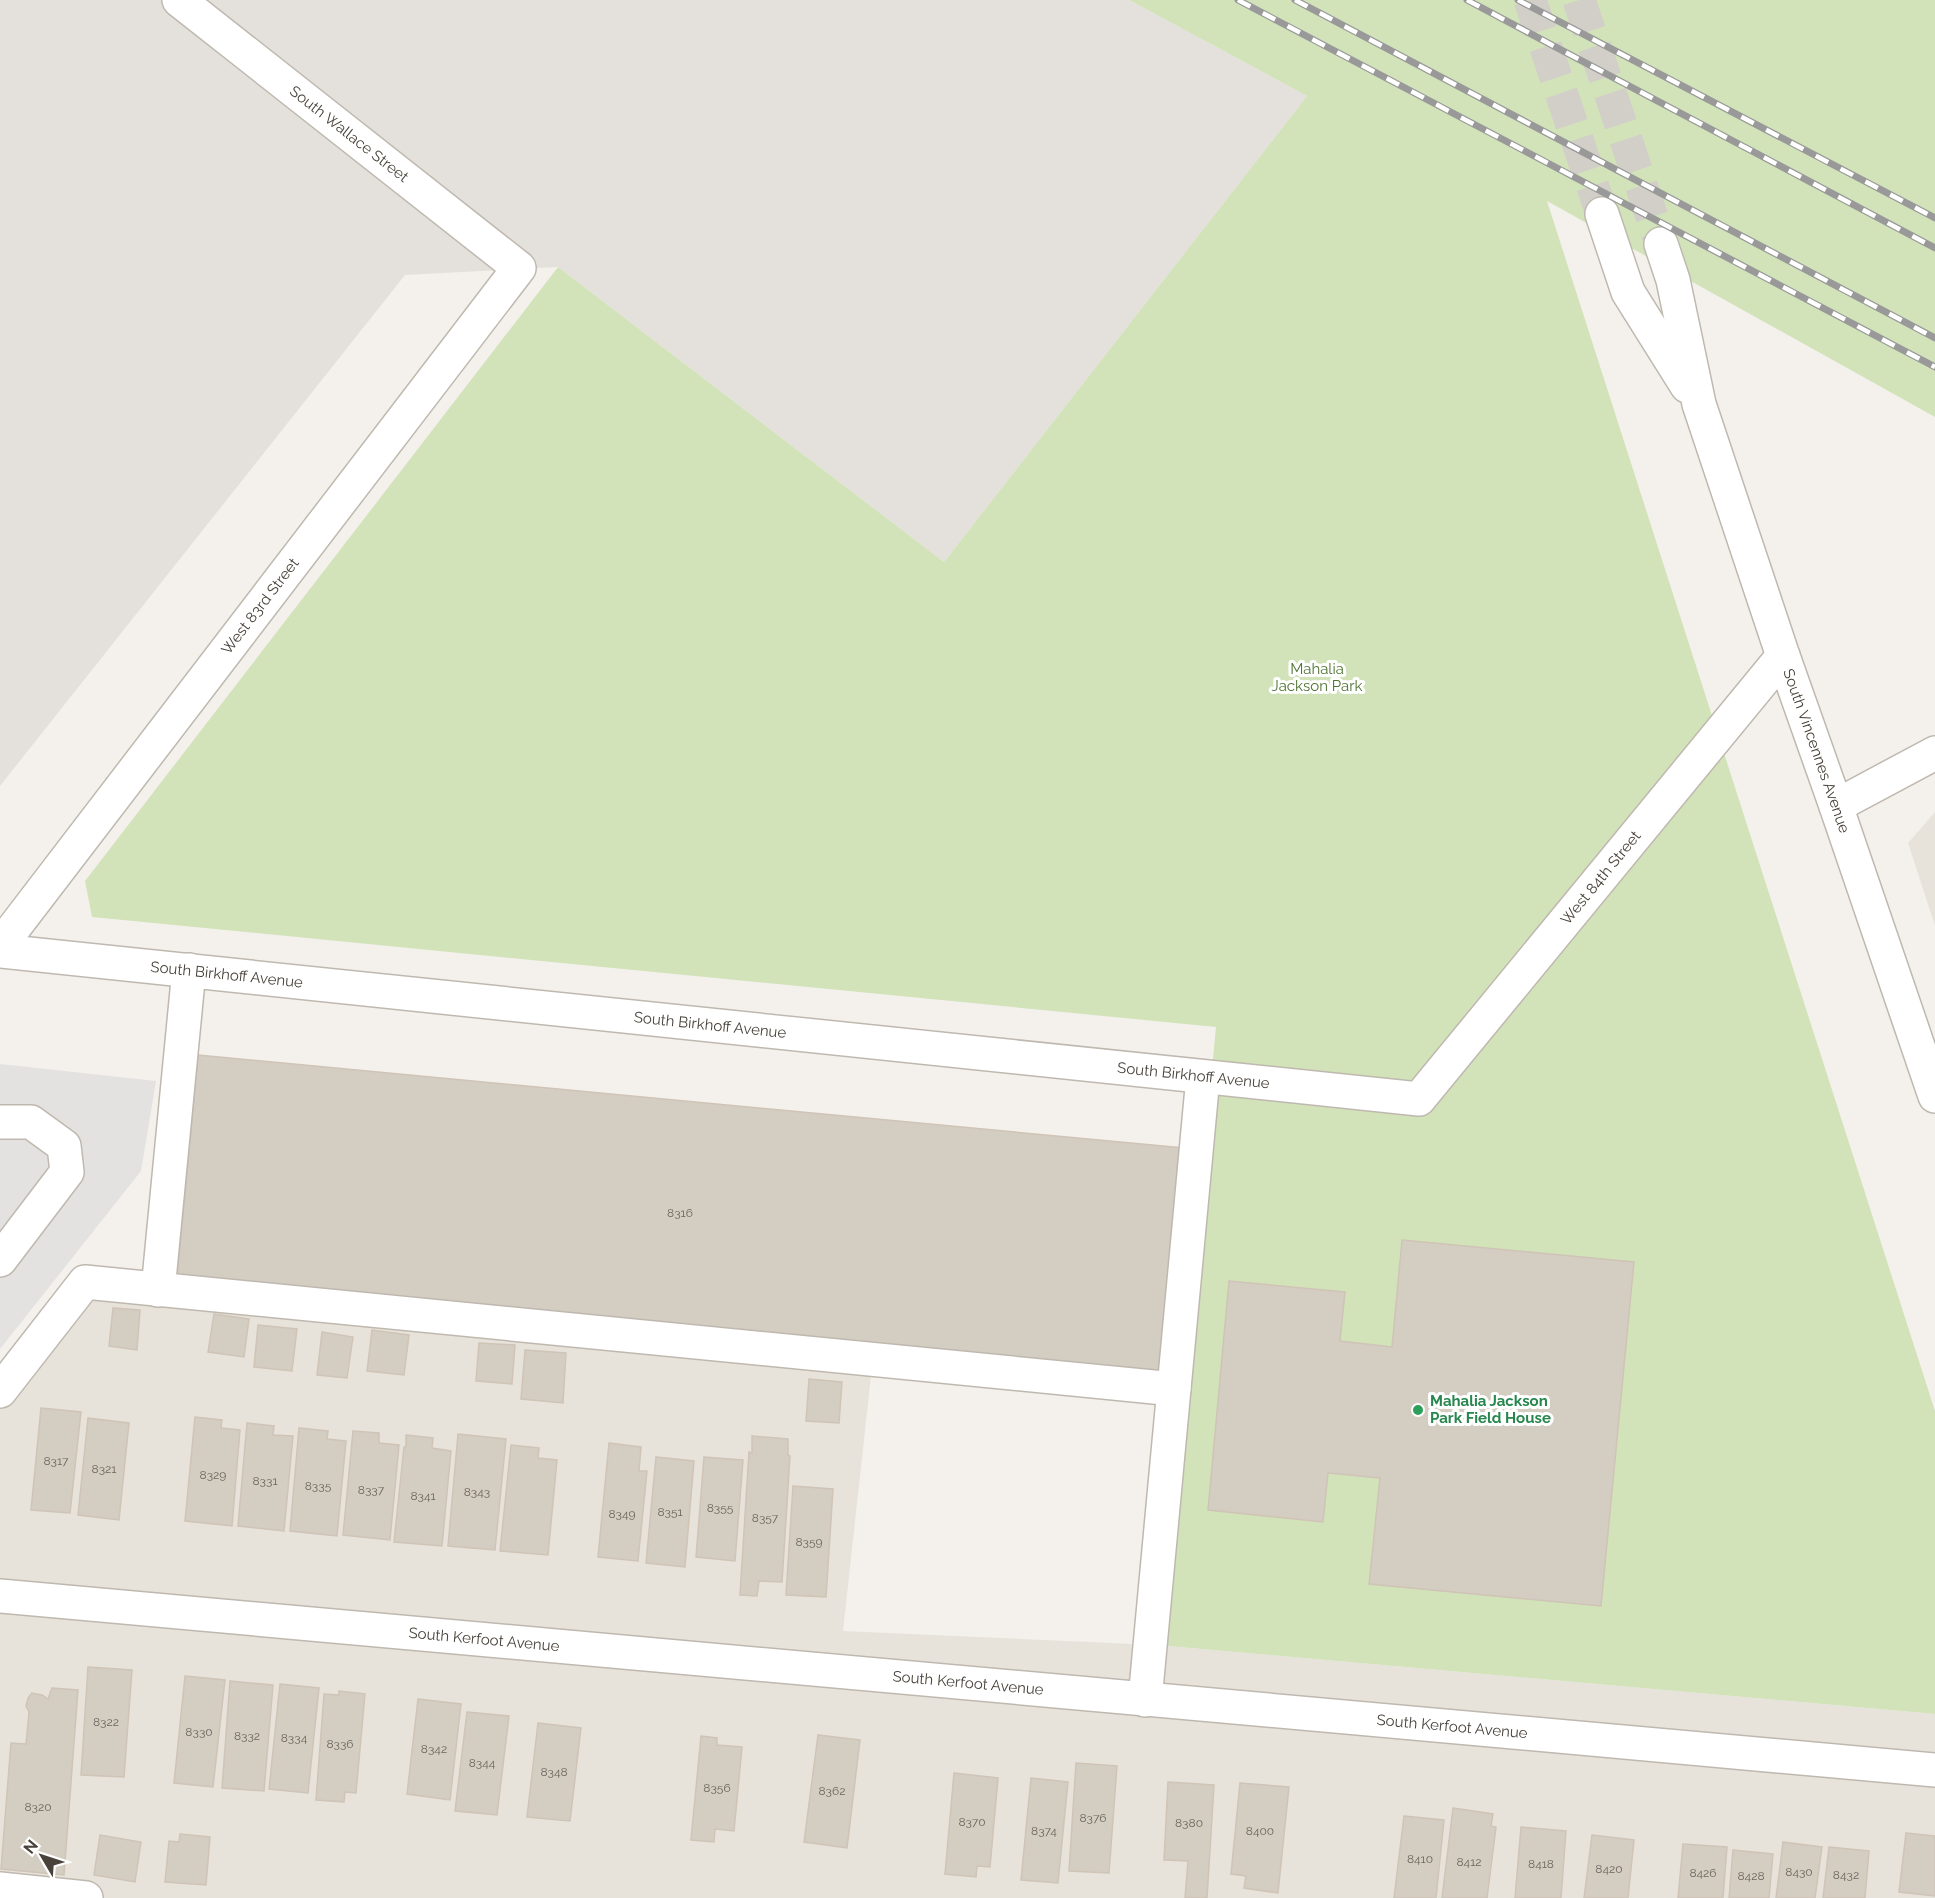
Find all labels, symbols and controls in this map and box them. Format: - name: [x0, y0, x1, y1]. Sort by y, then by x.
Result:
- street label: South Wallace Street: [286, 82, 412, 186]
- street label: West 83rd Street: [218, 554, 303, 658]
- park label: Mahalia Jackson Park: [1272, 660, 1362, 695]
- street label: South Vincennes Avenue: [1779, 666, 1854, 836]
- street label: West 84th Street: [1557, 827, 1645, 928]
- street label: South Birkhoff Avenue: [150, 958, 304, 992]
- street label: South Birkhoff Avenue: [633, 1008, 787, 1042]
- street label: South Birkhoff Avenue: [1116, 1059, 1271, 1092]
- house number: 8316: [667, 1206, 693, 1220]
- place label: Mahalia Jackson Park Field House: [1430, 1392, 1551, 1427]
- marker: Mahalia Jackson Park Field House: [1411, 1403, 1425, 1417]
- house number: 8317: [43, 1454, 69, 1468]
- house number: 8321: [92, 1462, 116, 1476]
- house number: 8329: [200, 1468, 226, 1482]
- house number: 8331: [252, 1474, 278, 1488]
- house number: 8335: [305, 1479, 332, 1493]
- house number: 8337: [358, 1483, 385, 1497]
- house number: 8343: [464, 1485, 490, 1499]
- house number: 8341: [410, 1489, 436, 1503]
- house number: 8355: [707, 1501, 734, 1515]
- house number: 8351: [657, 1505, 683, 1519]
- house number: 8349: [608, 1507, 636, 1521]
- house number: 8357: [752, 1511, 779, 1525]
- house number: 8359: [795, 1535, 823, 1549]
- street label: South Kerfoot Avenue: [408, 1624, 560, 1655]
- street label: South Kerfoot Avenue: [892, 1667, 1044, 1699]
- street label: South Kerfoot Avenue: [1376, 1711, 1529, 1742]
- house number: 8322: [93, 1715, 119, 1729]
- house number: 8330: [185, 1725, 213, 1739]
- house number: 8332: [234, 1729, 260, 1743]
- house number: 8334: [281, 1731, 308, 1745]
- house number: 8336: [326, 1737, 354, 1751]
- house number: 8342: [421, 1742, 447, 1756]
- house number: 8344: [469, 1756, 496, 1770]
- house number: 8348: [540, 1765, 568, 1779]
- house number: 8356: [703, 1781, 731, 1795]
- house number: 8362: [818, 1784, 846, 1798]
- house number: 8320: [24, 1800, 52, 1814]
- house number: 8376: [1079, 1811, 1107, 1825]
- house number: 8370: [958, 1815, 986, 1829]
- house number: 8380: [1175, 1816, 1203, 1830]
- house number: 8374: [1031, 1824, 1057, 1838]
- house number: 8400: [1246, 1824, 1274, 1838]
- north arrow: [12, 1826, 72, 1886]
- text: N: [20, 1836, 42, 1858]
- house number: 8410: [1407, 1852, 1433, 1866]
- house number: 8412: [1456, 1855, 1482, 1869]
- house number: 8418: [1528, 1857, 1554, 1871]
- house number: 8420: [1595, 1862, 1623, 1876]
- house number: 8430: [1785, 1865, 1813, 1879]
- house number: 8426: [1689, 1866, 1717, 1880]
- house number: 8432: [1833, 1868, 1859, 1882]
- house number: 8428: [1737, 1869, 1765, 1883]

